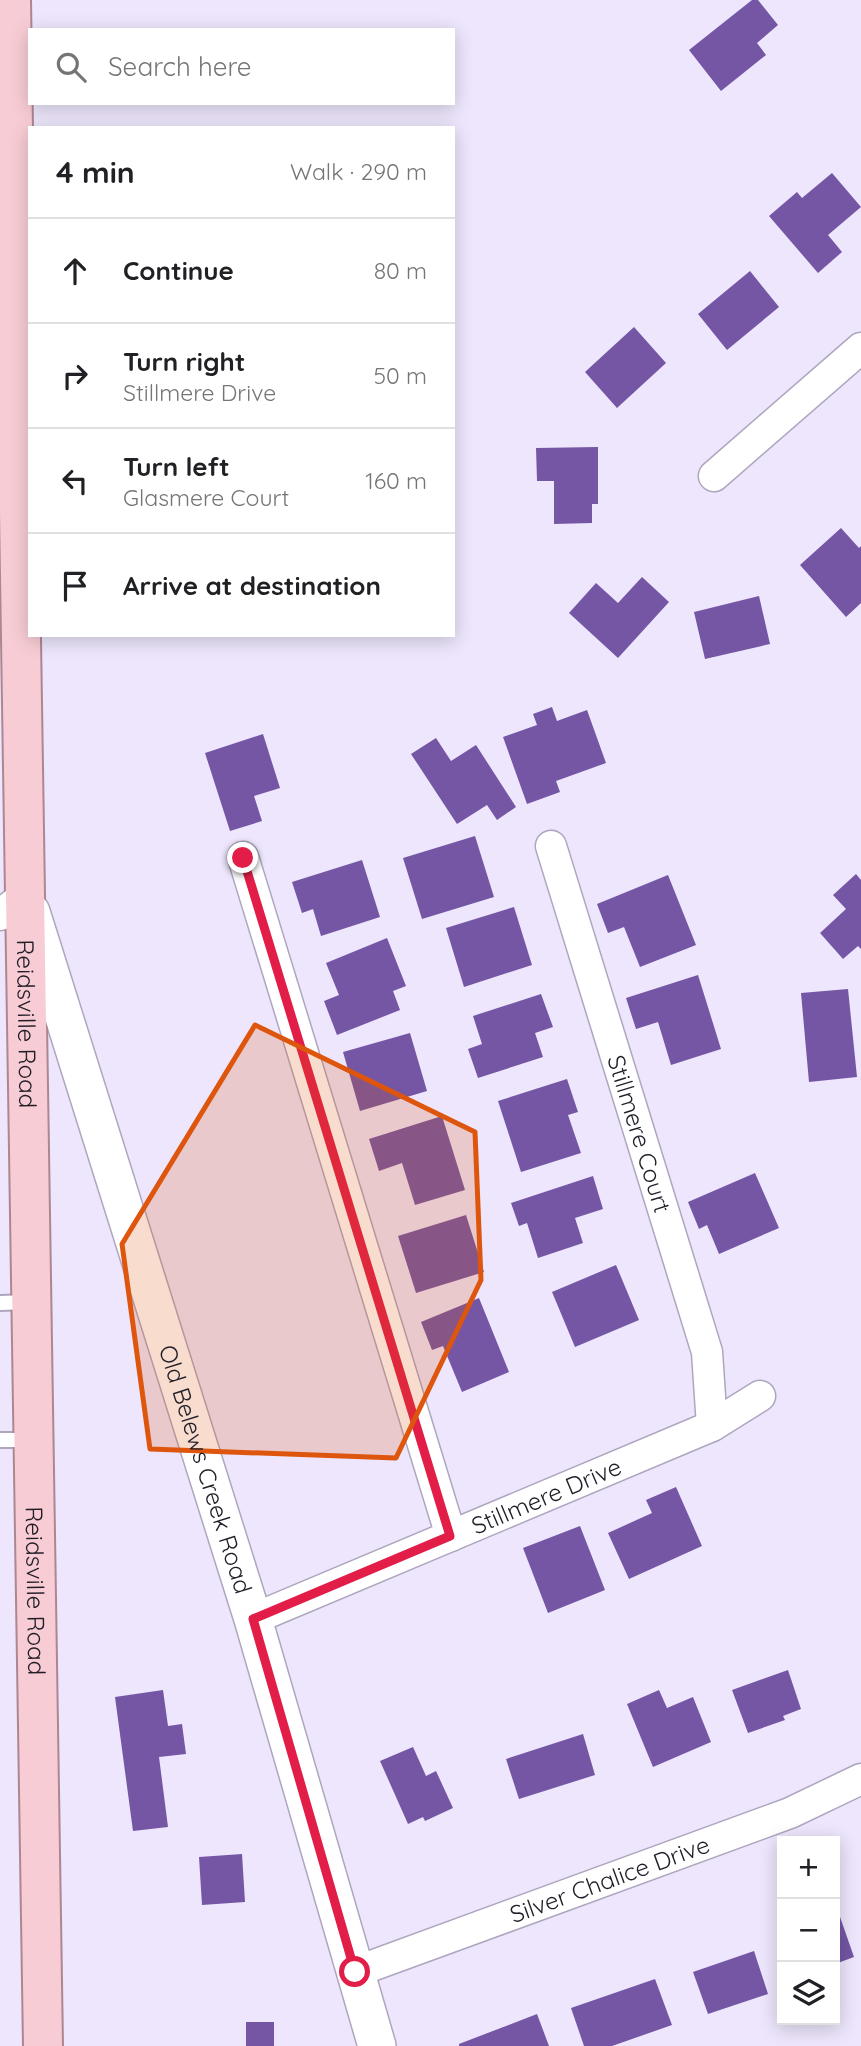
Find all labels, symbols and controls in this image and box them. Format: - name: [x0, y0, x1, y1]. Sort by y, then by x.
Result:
- search box: [28, 28, 455, 105]
- icon: search: [52, 48, 90, 86]
- text: Search here: [108, 50, 252, 83]
- text: 4 min: [56, 153, 135, 191]
- text: Walk · 290 m: [290, 157, 427, 186]
- icon: ahead: [56, 252, 94, 290]
- text: Continue: [123, 254, 234, 287]
- text: 80 m: [374, 256, 427, 285]
- text: Turn right: [123, 345, 245, 378]
- icon: right: [56, 357, 94, 395]
- text: 50 m: [374, 361, 427, 390]
- text: Stillmere Drive: [123, 378, 276, 407]
- text: Turn left: [123, 450, 230, 483]
- icon: left: [56, 462, 94, 500]
- text: 160 m: [365, 466, 427, 495]
- text: Glasmere Court: [123, 483, 289, 512]
- icon: arrive: [56, 567, 94, 605]
- text: Arrive at destination: [123, 569, 381, 602]
- route end: [227, 842, 258, 873]
- street label: Reidsville Road: [11, 939, 43, 1109]
- street label: Stillmere Court: [601, 1051, 678, 1216]
- street label: Old Belews Creek Road: [153, 1341, 259, 1597]
- street label: Stillmere Drive: [467, 1451, 626, 1541]
- street label: Reidsville Road: [20, 1506, 52, 1675]
- street label: Silver Chalice Drive: [506, 1829, 713, 1929]
- map controls: [777, 1836, 840, 2025]
- button: +: [777, 1836, 840, 1899]
- button: −: [777, 1899, 840, 1962]
- route start: [339, 1956, 370, 1987]
- button: layers: [777, 1962, 840, 2025]

